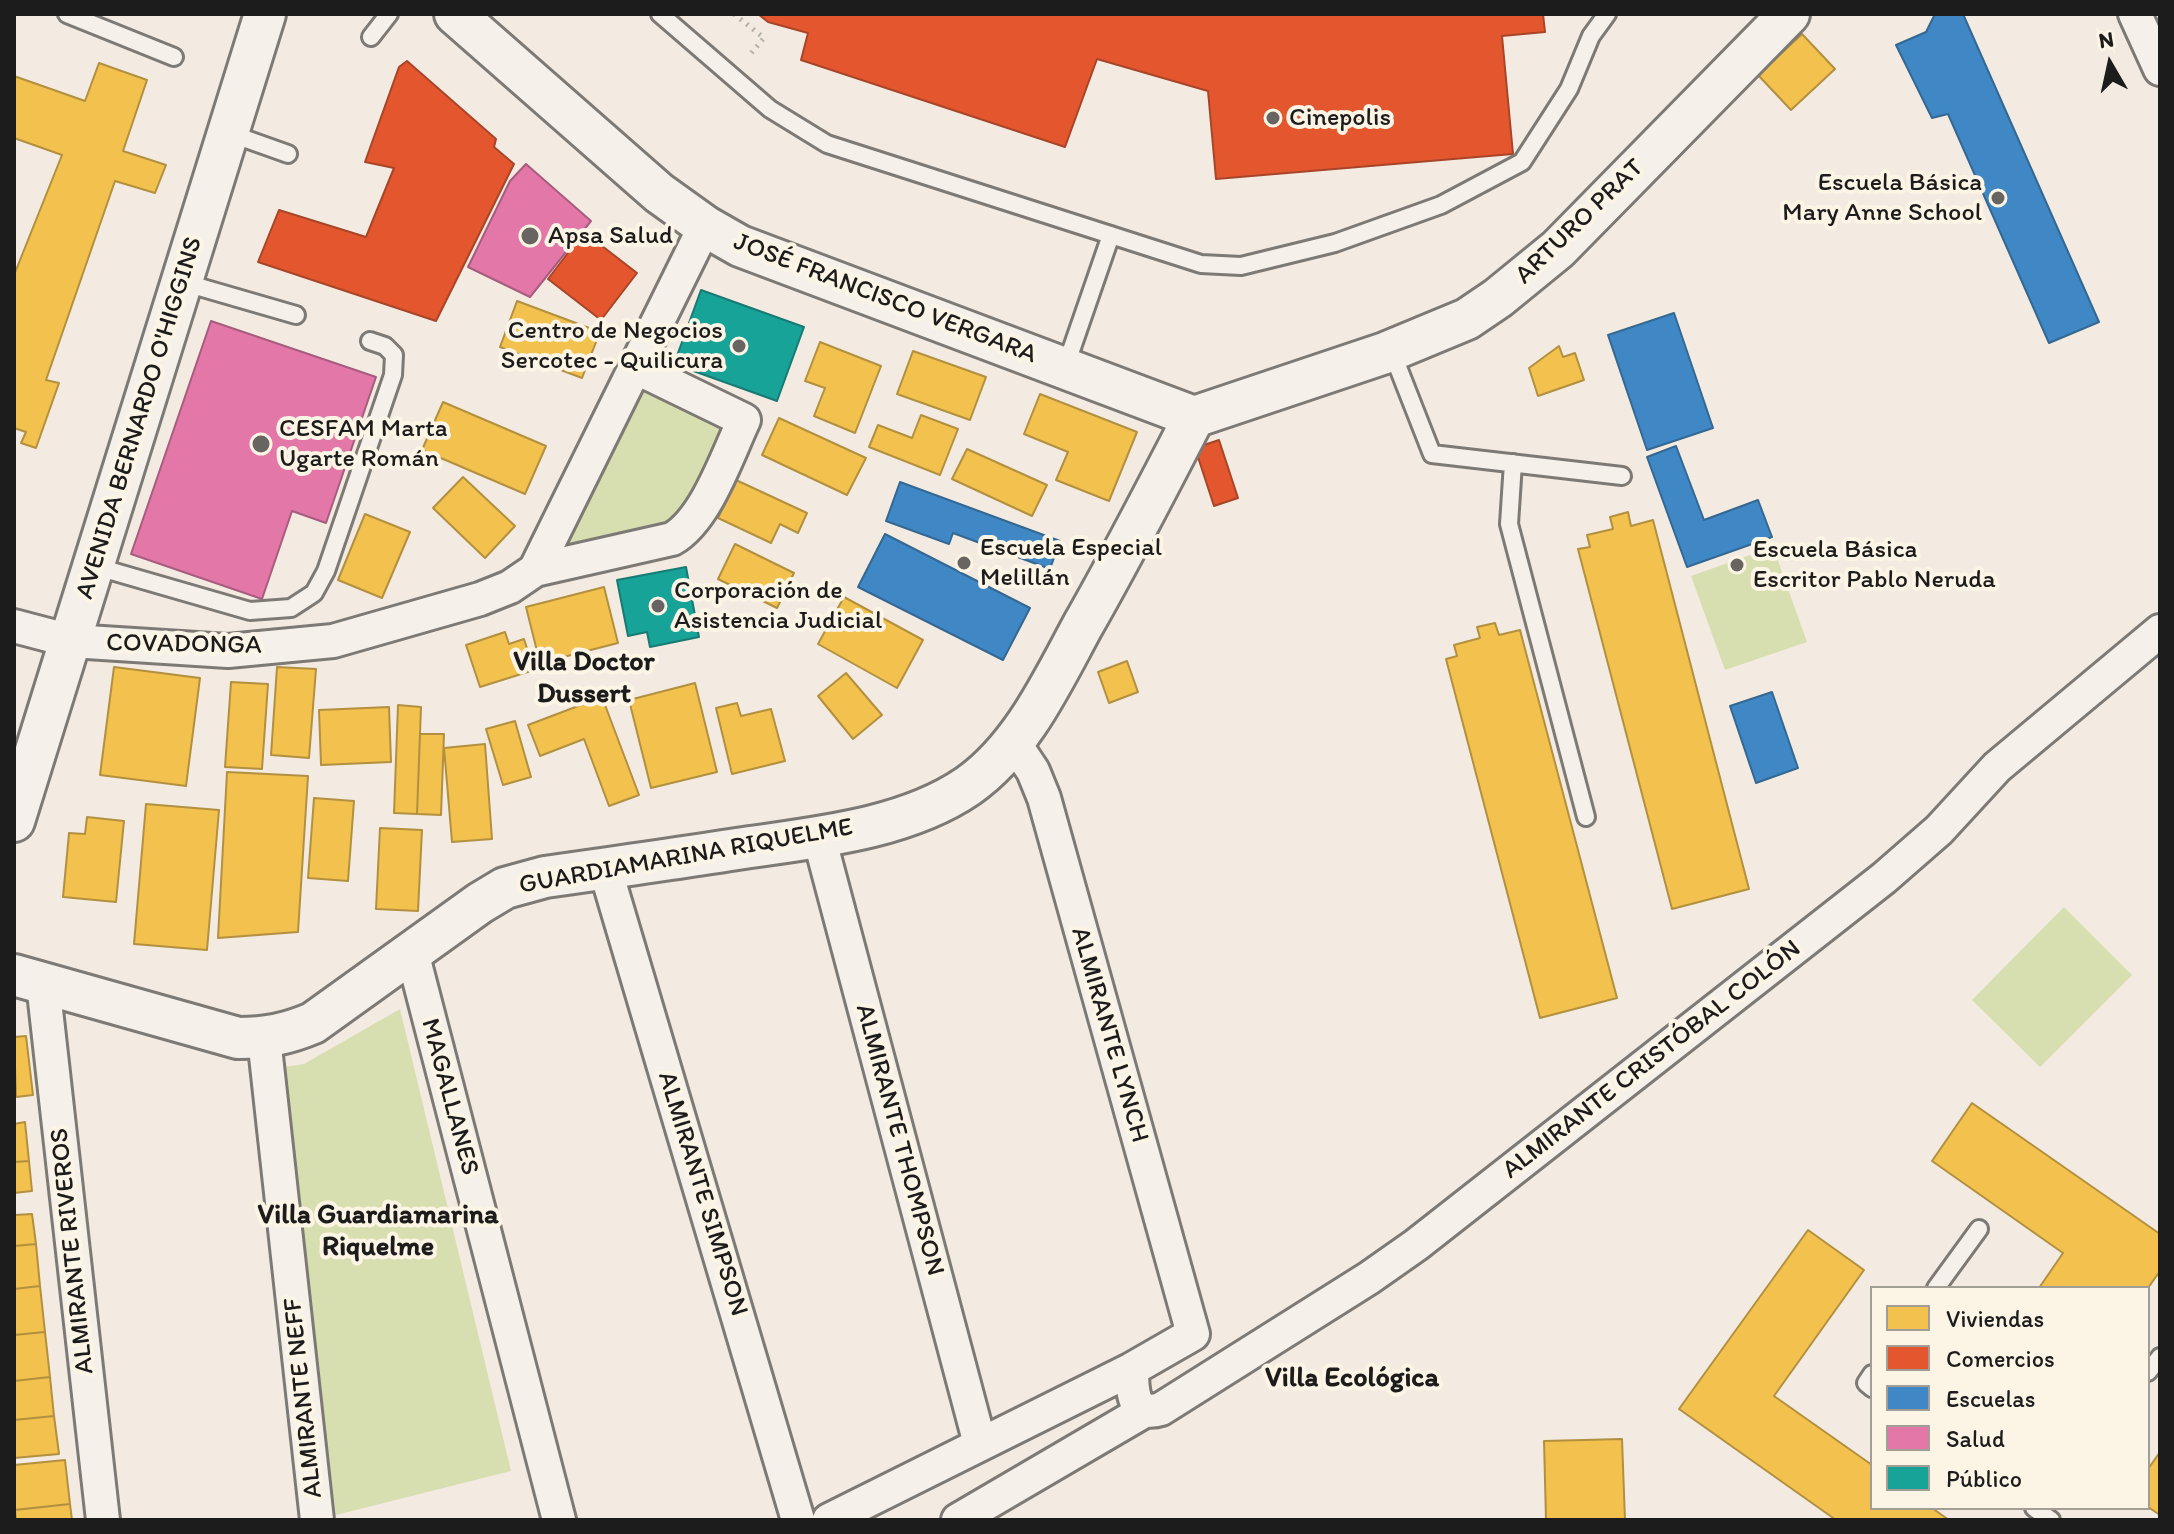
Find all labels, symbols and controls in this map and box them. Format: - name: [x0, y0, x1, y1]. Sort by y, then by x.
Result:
- north arrow: [2070, 24, 2150, 104]
- text: N: [2097, 25, 2116, 54]
- place label: Cinepolis: [1289, 102, 1391, 134]
- marker: Cinepolis: [1264, 109, 1282, 127]
- street label: ARTURO PRAT: [1509, 153, 1651, 291]
- place label: Escuela Básica Mary Anne School: [1782, 167, 1982, 228]
- marker: Escuela Básica Mary Anne School: [1989, 189, 2007, 207]
- place label: Apsa Salud: [548, 220, 673, 252]
- marker: Apsa Salud: [519, 225, 541, 247]
- street label: JOSÉ FRANCISCO VERGARA: [729, 227, 1041, 371]
- street label: AVENIDA BERNARDO O'HIGGINS: [70, 233, 210, 603]
- place label: Centro de Negocios Sercotec - Quilicura: [501, 315, 723, 376]
- marker: Centro de Negocios Sercotec - Quilicura: [730, 337, 748, 355]
- place label: CESFAM Marta Ugarte Román: [279, 413, 448, 474]
- marker: CESFAM Marta Ugarte Román: [250, 433, 272, 455]
- place label: Escuela Especial Melillán: [980, 532, 1162, 594]
- place label: Escuela Básica Escritor Pablo Neruda: [1753, 534, 1996, 596]
- marker: Escuela Especial Melillán: [955, 554, 973, 572]
- marker: Escuela Básica Escritor Pablo Neruda: [1728, 556, 1746, 574]
- place label: Corporación de Asistencia Judicial: [674, 575, 882, 636]
- marker: Corporación de Asistencia Judicial: [649, 597, 667, 615]
- street label: COVADONGA: [106, 628, 262, 662]
- district label: Villa Doctor Dussert: [513, 646, 655, 712]
- street label: GUARDIAMARINA RIQUELME: [517, 812, 855, 902]
- street label: ALMIRANTE LYNCH: [1063, 924, 1155, 1146]
- street label: ALMIRANTE CRISTÓBAL COLÓN: [1497, 934, 1807, 1186]
- street label: ALMIRANTE THOMPSON: [848, 1001, 950, 1279]
- street label: MAGALLANES: [413, 1015, 485, 1179]
- street label: ALMIRANTE SIMPSON: [650, 1068, 754, 1320]
- street label: ALMIRANTE RIVEROS: [45, 1126, 101, 1376]
- district label: Villa Guardiamarina Riquelme: [257, 1199, 499, 1265]
- legend: [1870, 1286, 2150, 1510]
- street label: ALMIRANTE NEFF: [278, 1296, 330, 1500]
- text: Viviendas: [1946, 1304, 2044, 1333]
- text: Comercios: [1946, 1344, 2055, 1373]
- district label: Villa Ecológica: [1265, 1362, 1439, 1396]
- text: Escuelas: [1946, 1384, 2035, 1413]
- text: Salud: [1946, 1424, 2005, 1453]
- text: Público: [1946, 1464, 2022, 1493]

